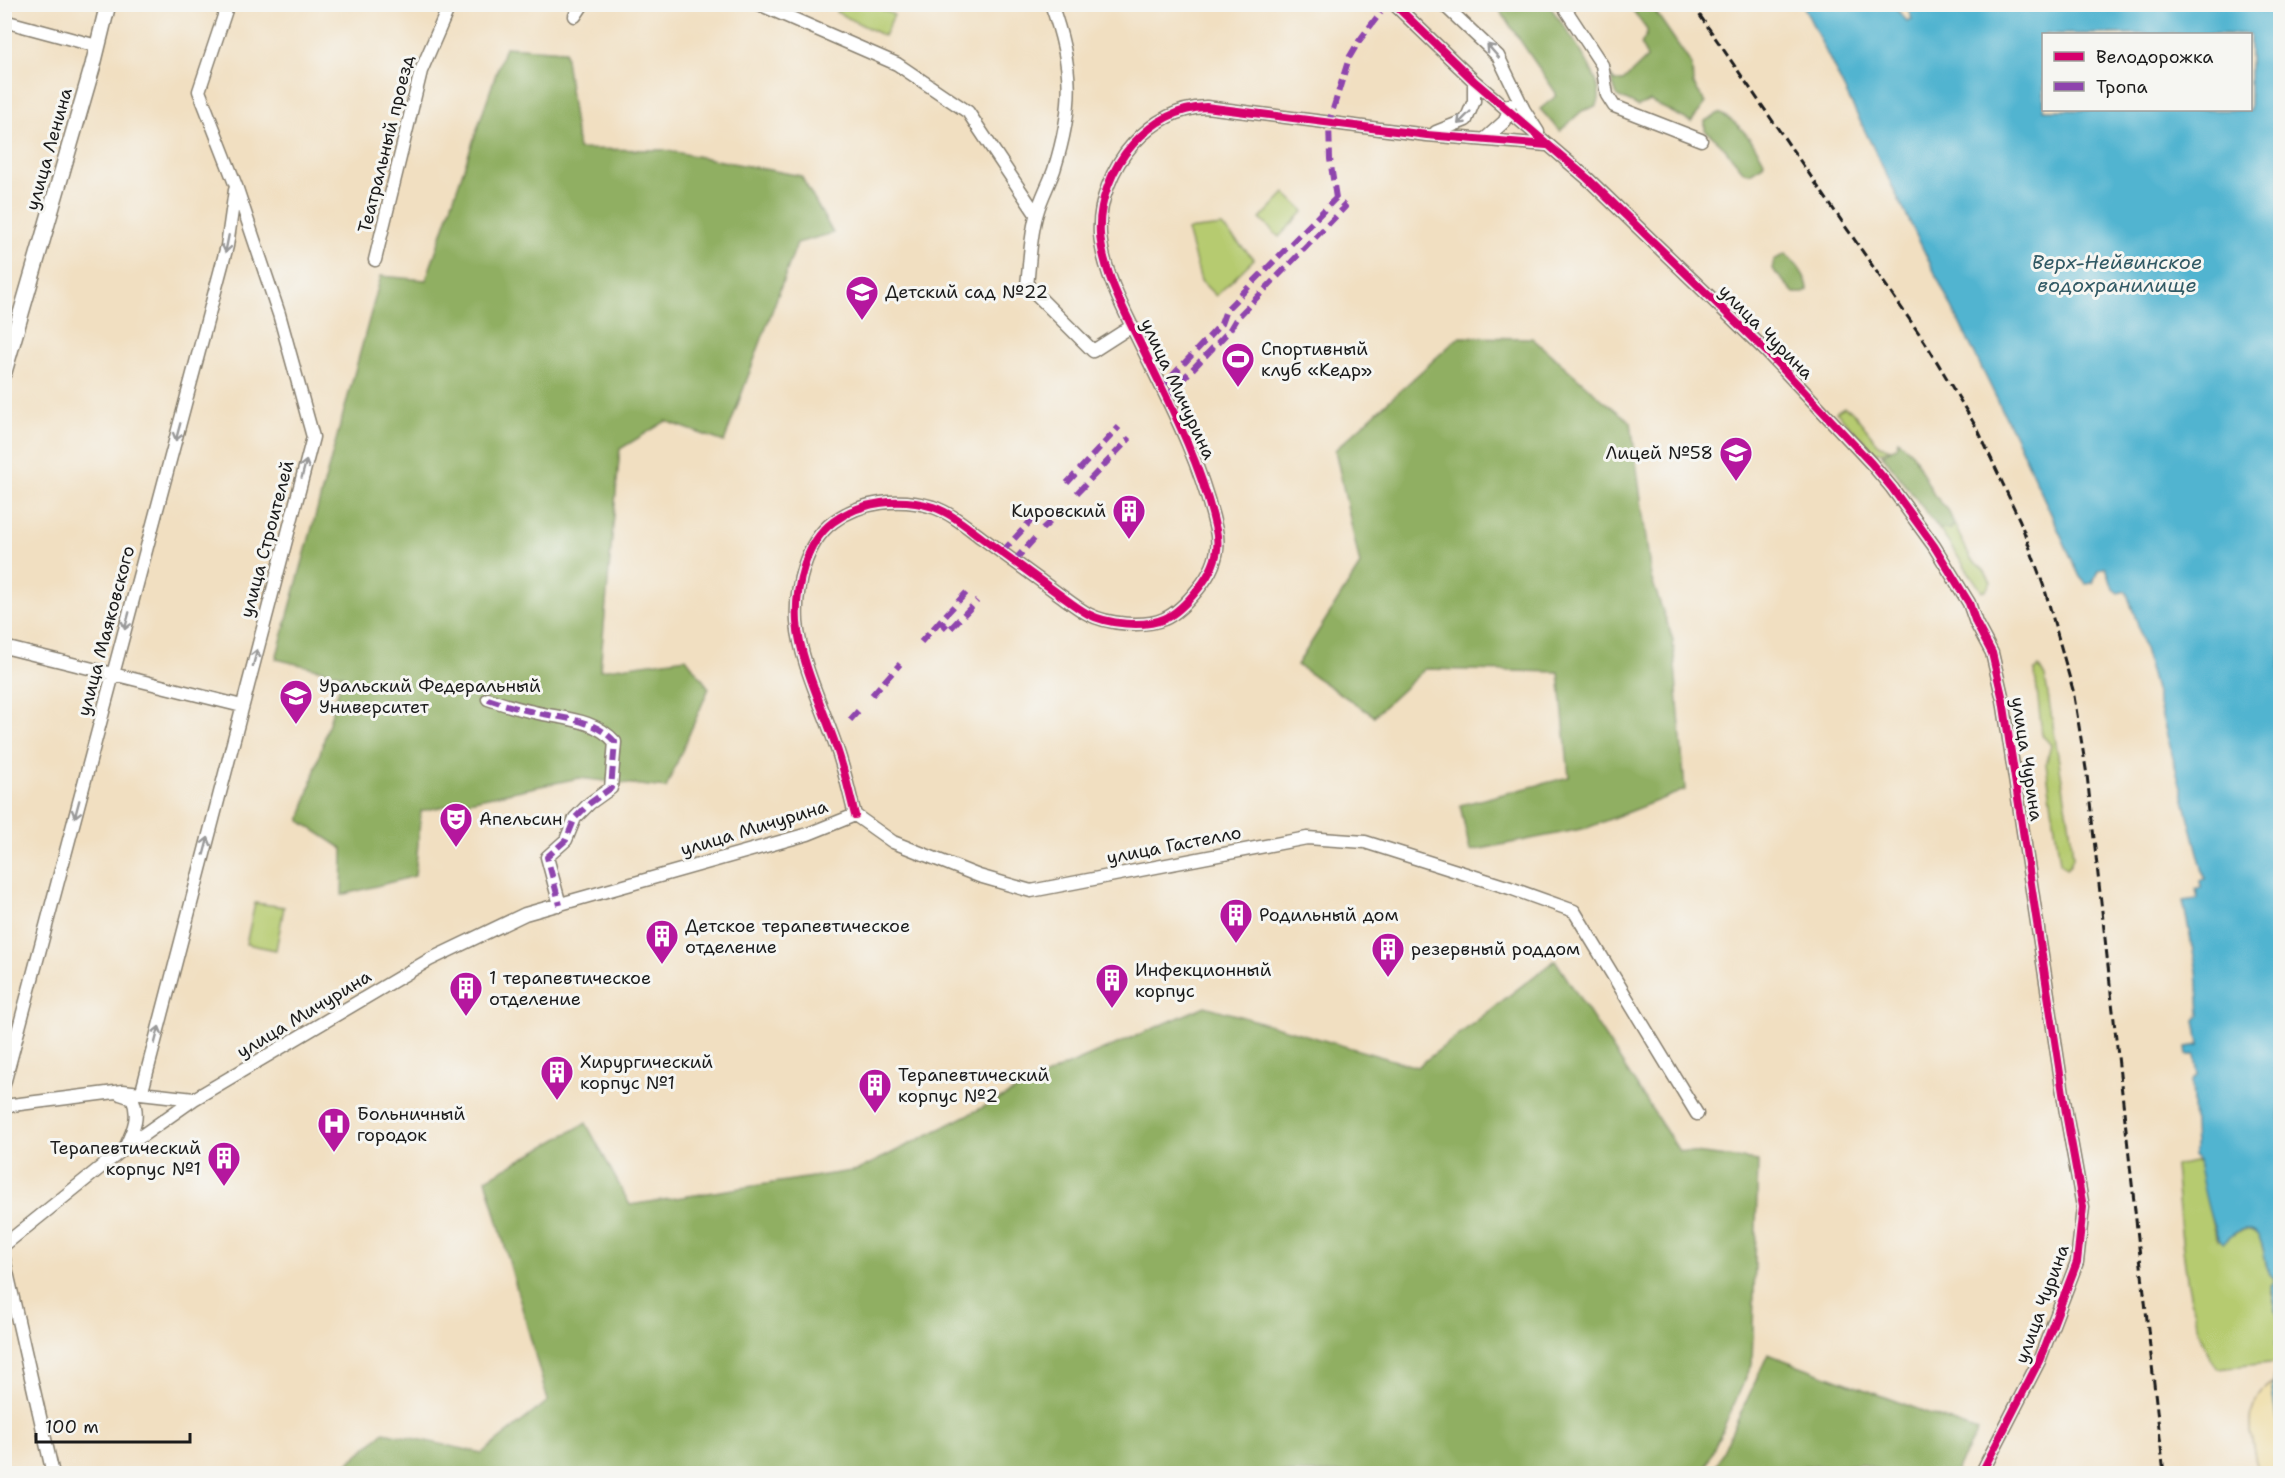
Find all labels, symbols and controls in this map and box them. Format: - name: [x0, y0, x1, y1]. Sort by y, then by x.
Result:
- legend: [2042, 33, 2252, 111]
- one-way arrow: [1486, 44, 1500, 59]
- text: Велодорожка: [2096, 45, 2214, 69]
- street label: Театральный проезд: [352, 52, 420, 235]
- text: Тропа: [2096, 75, 2148, 99]
- street label: улица Ленина: [20, 85, 78, 213]
- one-way arrow: [1456, 111, 1471, 125]
- one-way arrow: [221, 233, 232, 253]
- water label: Верх-Нейвинское водохранилище: [2032, 249, 2202, 298]
- school or university icon: Детский сад №22: [844, 274, 880, 321]
- street label: улица Чурина: [1713, 279, 1819, 385]
- place label: Детский сад №22: [885, 280, 1048, 304]
- street label: улица Мичурина: [1135, 315, 1221, 463]
- place label: Спортивный клуб «Кедр»: [1261, 337, 1372, 382]
- sports icon: Спортивный клуб «Кедр»: [1220, 341, 1256, 388]
- one-way arrow: [171, 423, 183, 442]
- school or university icon: Лицей №58: [1718, 435, 1754, 482]
- place label: Лицей №58: [1606, 441, 1713, 465]
- street label: улица Строителей: [234, 458, 300, 620]
- one-way arrow: [299, 460, 311, 479]
- building icon: Кировский: [1111, 493, 1147, 540]
- place label: Кировский: [1011, 499, 1106, 523]
- street label: улица Маяковского: [72, 543, 140, 719]
- one-way arrow: [121, 611, 133, 630]
- one-way arrow: [250, 648, 262, 667]
- place label: Уральский Федеральный Университет: [319, 674, 541, 719]
- school or university icon: Уральский Федеральный Университет: [278, 678, 314, 725]
- street label: улица Чурина: [2005, 695, 2049, 823]
- street label: улица Мичурина: [677, 794, 831, 862]
- one-way arrow: [71, 799, 83, 818]
- theatre icon: Апельсин: [438, 801, 474, 848]
- place label: Апельсин: [479, 807, 563, 831]
- street label: улица Гастелло: [1105, 820, 1243, 870]
- one-way arrow: [201, 837, 212, 856]
- building icon: Родильный дом: [1218, 897, 1254, 944]
- place label: Родильный дом: [1259, 903, 1399, 927]
- place label: Детское терапевтическое отделение: [685, 914, 910, 959]
- building icon: Детское терапевтическое отделение: [644, 918, 680, 965]
- building icon: резервный роддом: [1370, 931, 1406, 978]
- place label: резервный роддом: [1411, 937, 1580, 961]
- place label: Инфекционный корпус: [1135, 958, 1272, 1003]
- building icon: Инфекционный корпус: [1094, 962, 1130, 1009]
- street label: улица Мичурина: [232, 964, 376, 1064]
- place label: 1 терапевтическое отделение: [489, 966, 651, 1011]
- building icon: 1 терапевтическое отделение: [448, 970, 484, 1017]
- one-way arrow: [151, 1026, 163, 1045]
- place label: Хирургический корпус №1: [580, 1050, 713, 1095]
- building icon: Хирургический корпус №1: [539, 1054, 575, 1101]
- place label: Терапевтический корпус №2: [898, 1063, 1050, 1108]
- building icon: Терапевтический корпус №2: [857, 1067, 893, 1114]
- place label: Больничный городок: [357, 1102, 466, 1147]
- hospital icon: Больничный городок: [316, 1106, 352, 1153]
- place label: Терапевтический корпус №1: [50, 1136, 201, 1181]
- building icon: Терапевтический корпус №1: [206, 1140, 242, 1187]
- street label: улица Чурина: [2009, 1241, 2075, 1367]
- scale bar: [36, 1406, 190, 1444]
- text: 100 m: [45, 1415, 99, 1439]

